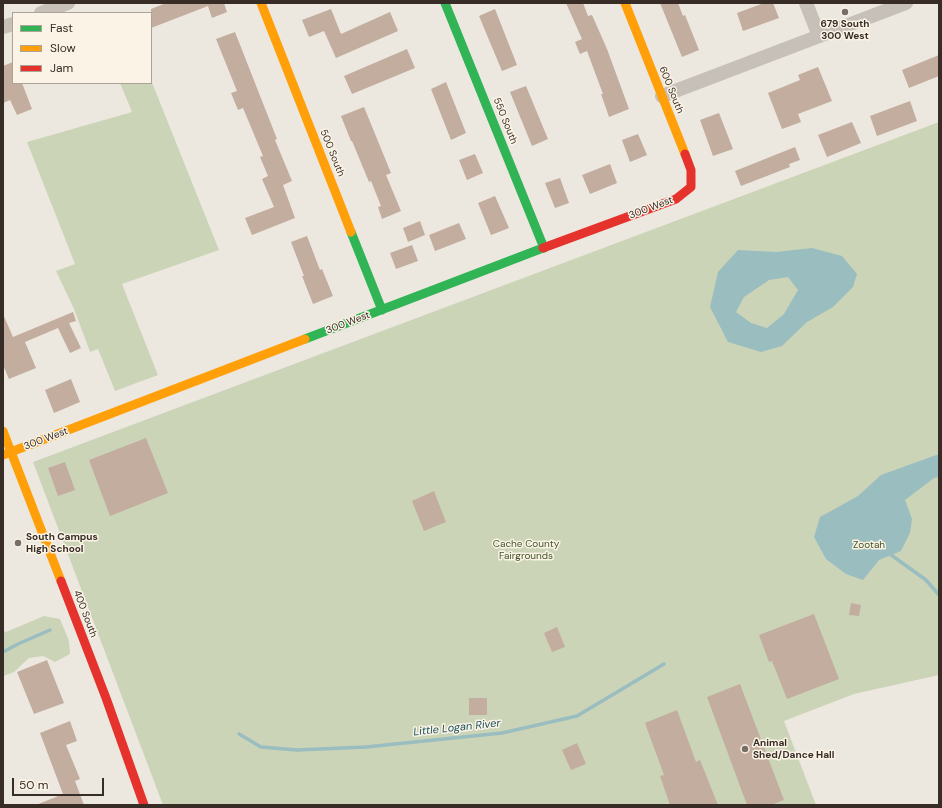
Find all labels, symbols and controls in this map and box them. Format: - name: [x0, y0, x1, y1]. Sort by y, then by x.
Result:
- marker: 679 South 300 West: [840, 7, 850, 17]
- legend: [12, 12, 152, 84]
- place label: 679 South 300 West: [820, 18, 870, 42]
- text: Fast: [50, 20, 73, 36]
- text: Slow: [50, 40, 76, 56]
- text: Jam: [50, 60, 73, 76]
- street label: 600 South: [656, 65, 686, 115]
- street label: 550 South: [490, 96, 520, 146]
- street label: 500 South: [317, 128, 347, 178]
- street label: 300 West: [627, 194, 675, 222]
- street label: 300 West: [324, 309, 372, 337]
- street label: 300 West: [22, 425, 70, 453]
- place label: South Campus High School: [26, 531, 98, 554]
- marker: South Campus High School: [13, 538, 23, 548]
- park label: Cache County Fairgrounds: [493, 538, 559, 562]
- park label: Zootah: [853, 539, 885, 551]
- street label: 400 South: [71, 589, 99, 639]
- water label: Little Logan River: [413, 717, 501, 739]
- place label: Animal Shed/Dance Hall: [753, 737, 834, 760]
- marker: Animal Shed/Dance Hall: [740, 744, 750, 754]
- scale bar: [14, 770, 106, 796]
- text: 50 m: [19, 777, 48, 793]

